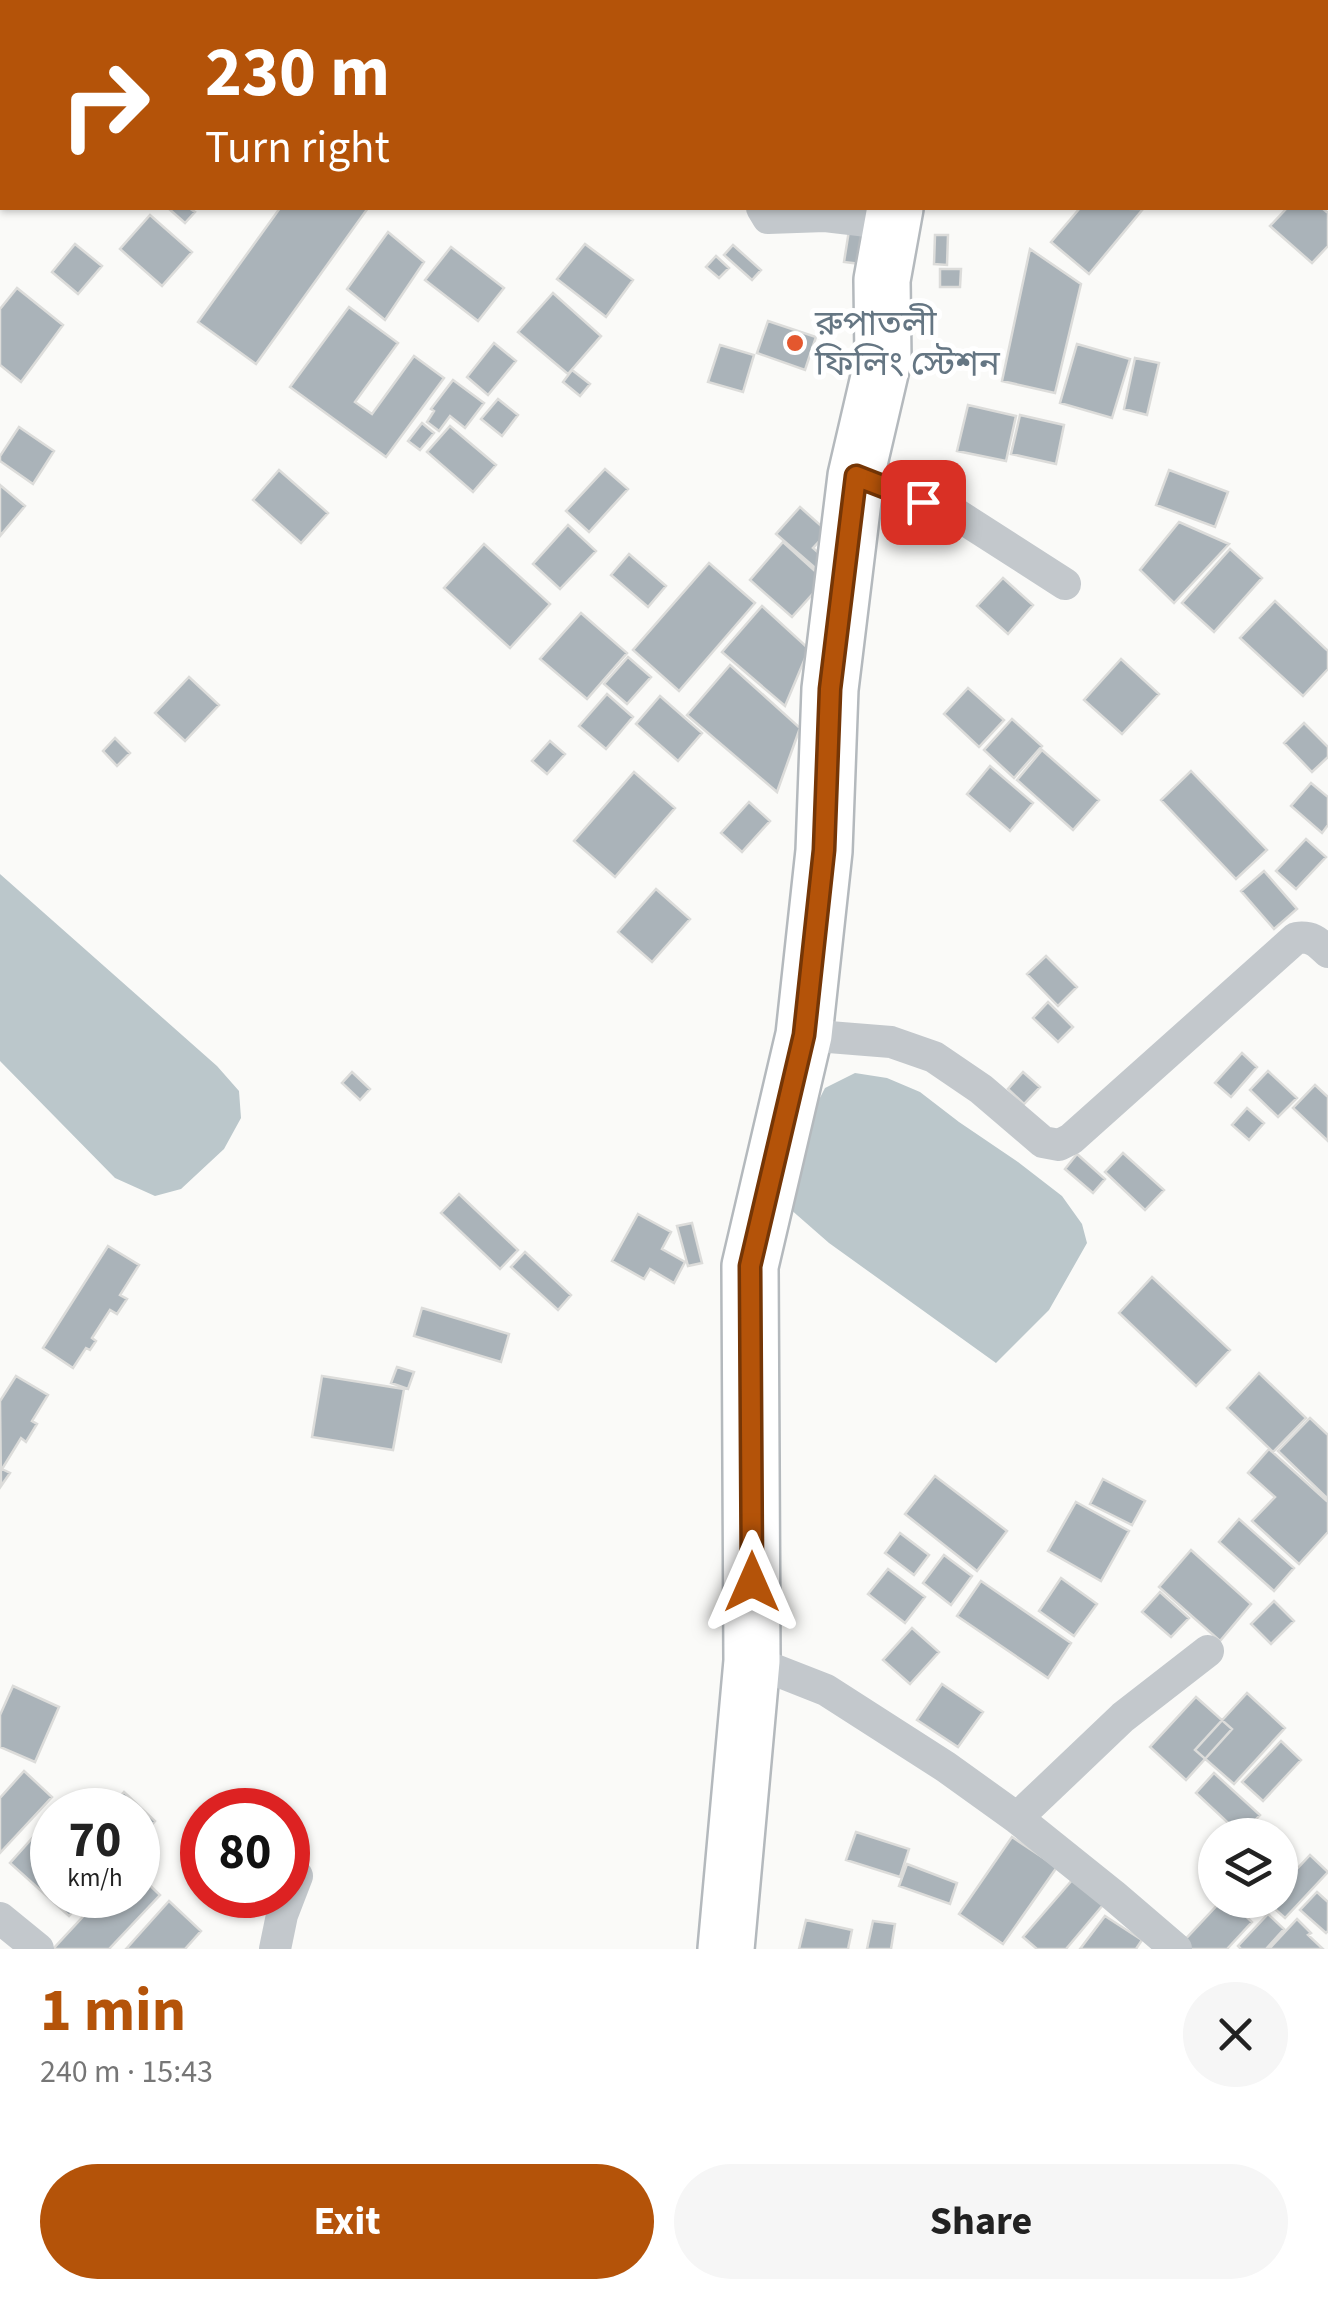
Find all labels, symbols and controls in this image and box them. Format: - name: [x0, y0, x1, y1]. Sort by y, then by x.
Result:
- text: 230 m: [205, 23, 390, 123]
- icon: right: [40, 40, 170, 170]
- text: Turn right: [205, 116, 390, 180]
- place label: রুপাতলী ফিলিং স্টেশন: [814, 299, 1001, 389]
- marker: রুপাতলী ফিলিং স্টেশন: [784, 332, 806, 354]
- pin: [881, 460, 966, 545]
- icon: arrive: [896, 475, 951, 530]
- position arrow: [700, 1530, 804, 1634]
- speed limit sign: 80: [180, 1788, 310, 1918]
- text: 70: [69, 1805, 121, 1876]
- map controls: [1198, 1818, 1298, 1918]
- button: layers: [1198, 1818, 1298, 1918]
- text: km/h: [67, 1860, 123, 1896]
- text: 1 min: [40, 1969, 186, 2054]
- button: close: [1183, 1982, 1288, 2087]
- text: 240 m · 15:43: [40, 2049, 213, 2095]
- button: Exit: [40, 2164, 654, 2279]
- button: Share: [674, 2164, 1288, 2279]

